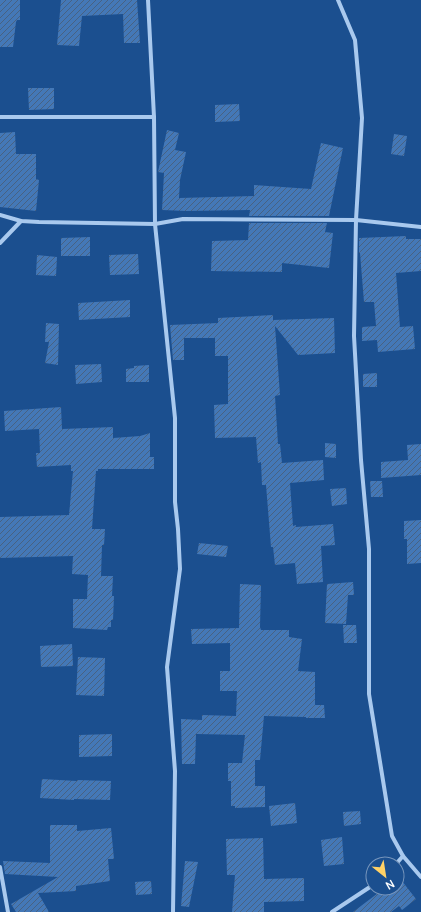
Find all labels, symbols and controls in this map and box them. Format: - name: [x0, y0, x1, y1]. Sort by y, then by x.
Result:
- north arrow: [365, 856, 405, 896]
- text: N: [383, 877, 397, 894]

